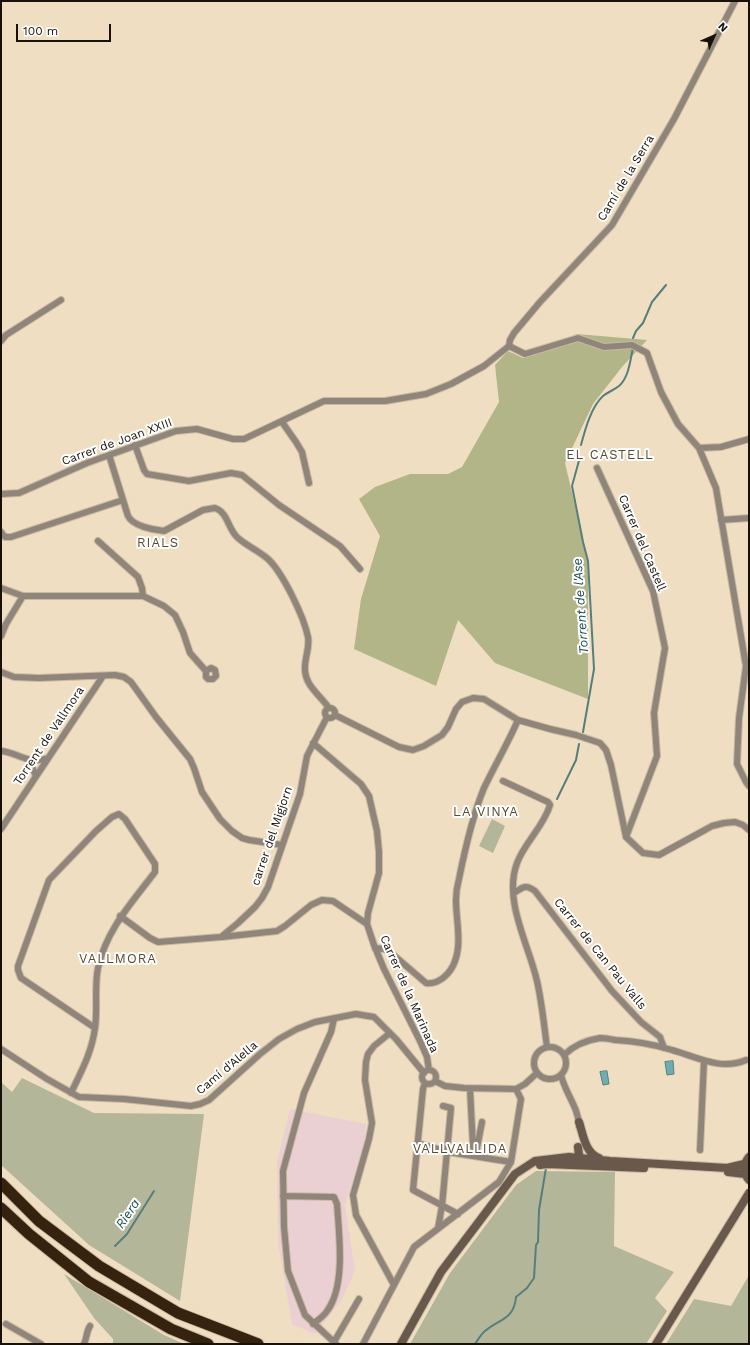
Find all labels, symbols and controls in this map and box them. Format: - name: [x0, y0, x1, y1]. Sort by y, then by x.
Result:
- scale bar: [18, 16, 113, 42]
- north arrow: [694, 16, 734, 56]
- text: N: [715, 20, 730, 35]
- text: 100 m: [23, 24, 58, 38]
- street label: Camí de la Serra: [595, 132, 657, 224]
- street label: Carrer de Joan XXIII: [60, 415, 174, 469]
- district label: EL CASTELL: [566, 447, 654, 463]
- street label: Carrer del Castell: [615, 493, 669, 593]
- district label: RIALS: [137, 535, 179, 551]
- water label: Torrent de l'Ase: [570, 557, 592, 655]
- street label: Torrent de Vallmora: [11, 684, 87, 788]
- street label: carrer del Migjorn: [248, 785, 296, 887]
- district label: LA VINYA: [453, 804, 519, 820]
- street label: Carrer de Can Pau Valls: [551, 896, 649, 1012]
- street label: Carrer de la Marinada: [377, 933, 441, 1055]
- district label: VALLMORA: [79, 951, 157, 967]
- street label: Camí d'Alella: [193, 1038, 261, 1098]
- district label: VALLVALLIDA: [413, 1141, 507, 1157]
- water label: Riera: [113, 1196, 143, 1232]

